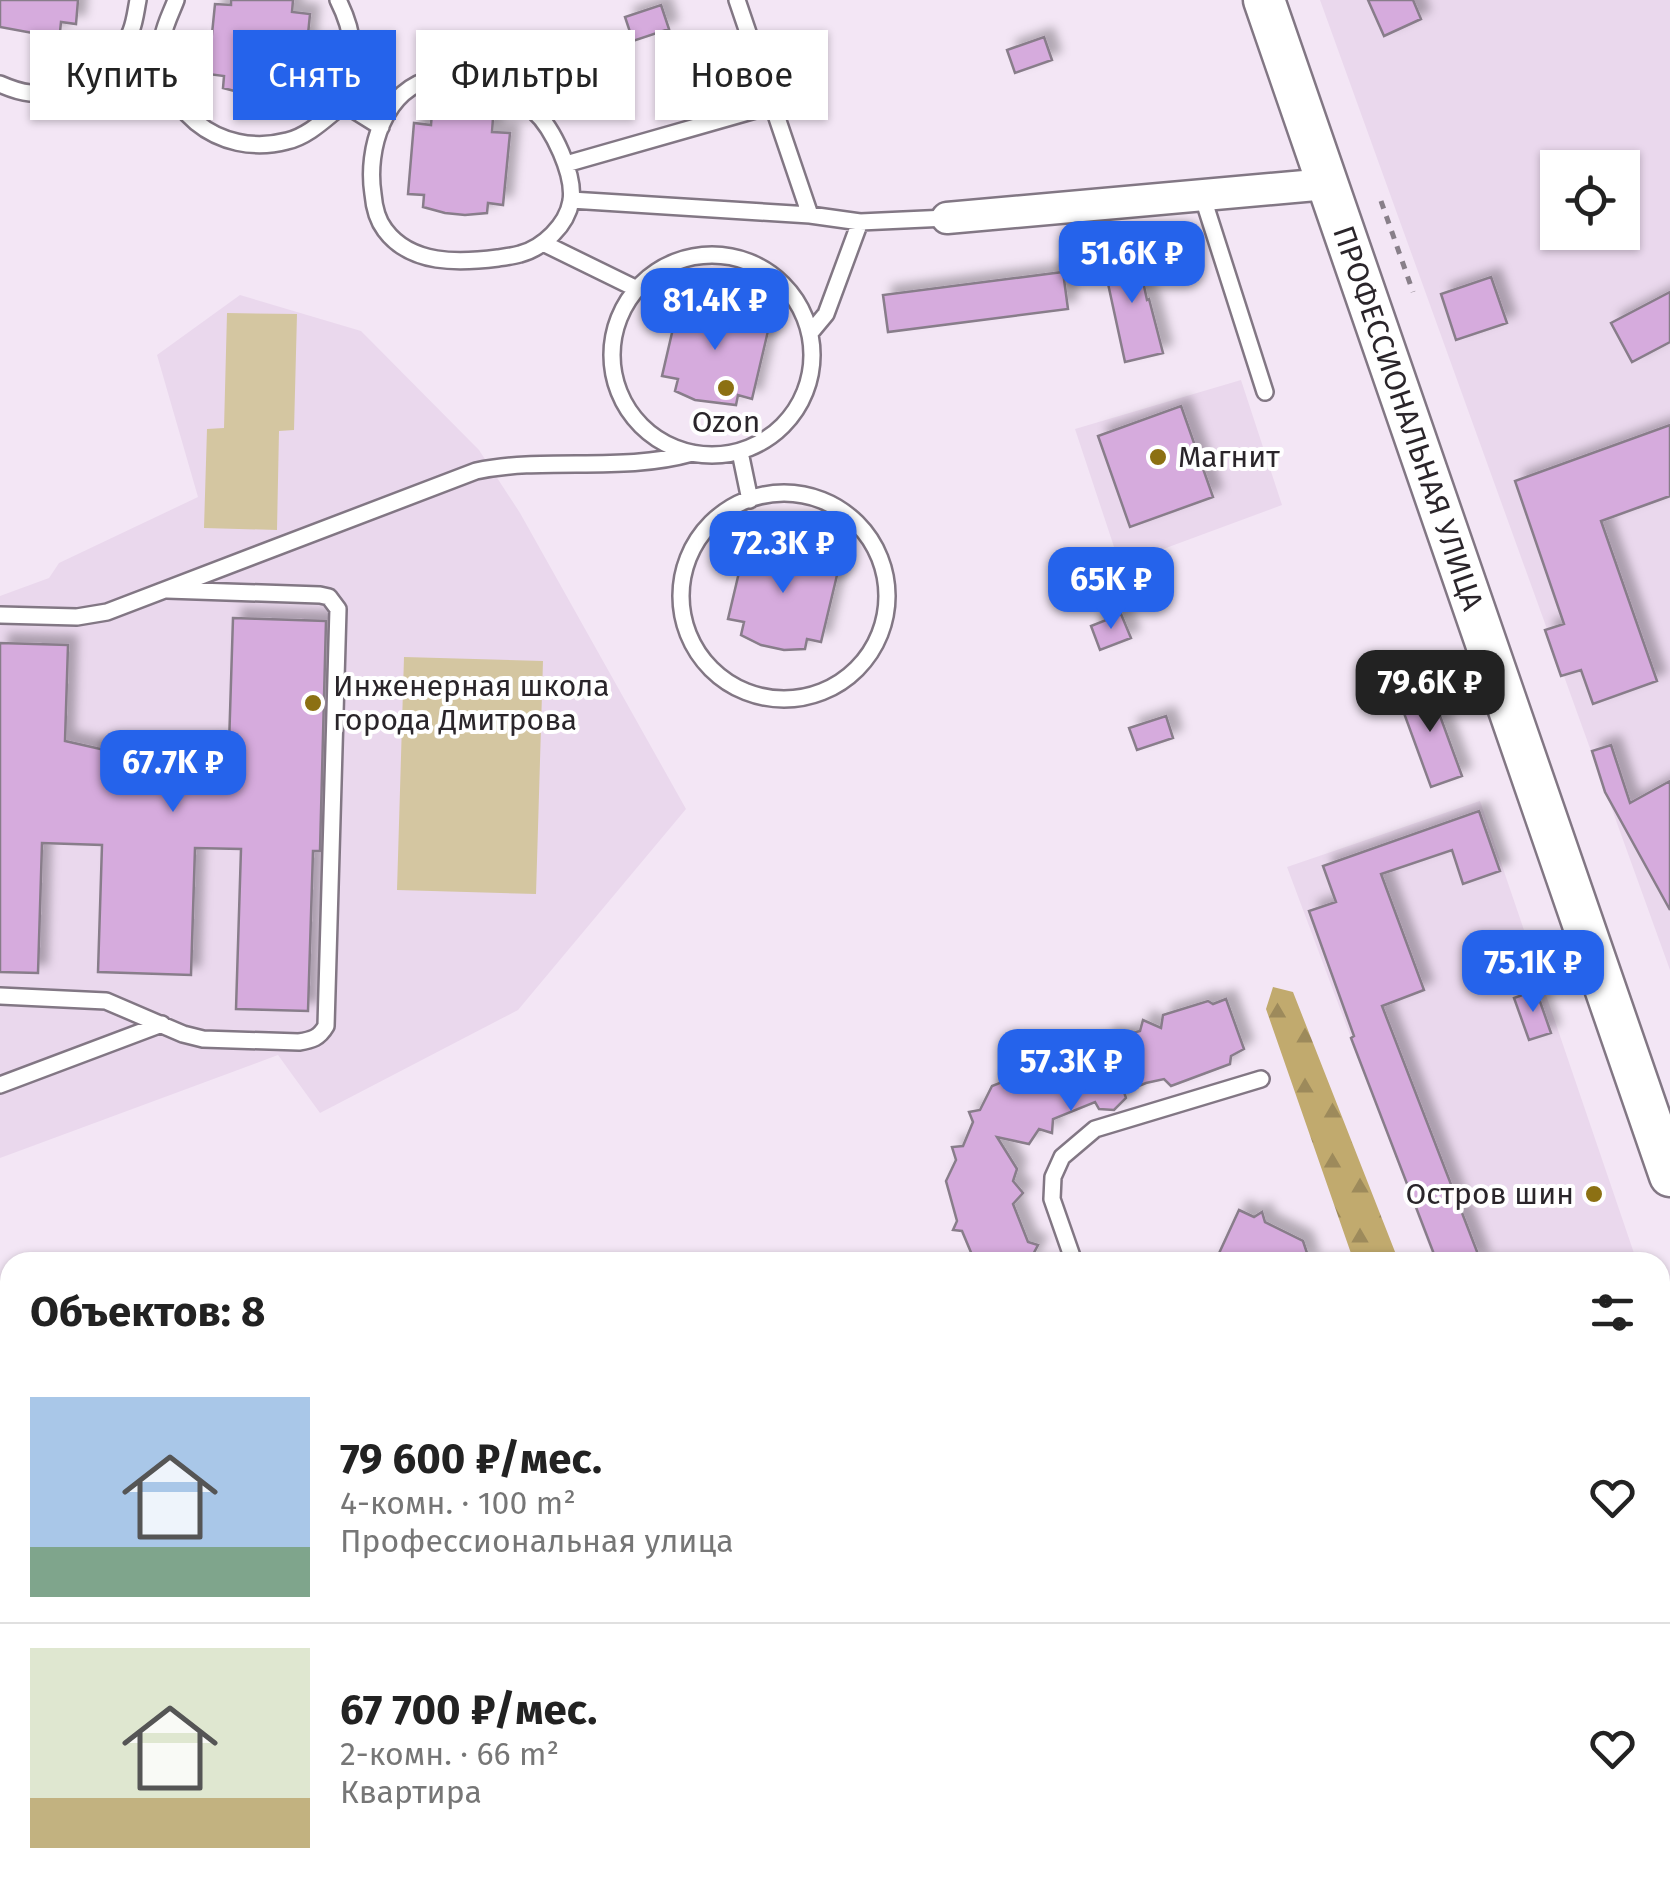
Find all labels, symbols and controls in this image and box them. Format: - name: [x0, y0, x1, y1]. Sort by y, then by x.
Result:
- chip: Купить: [30, 30, 213, 120]
- chip: Снять: [233, 30, 396, 120]
- chip: Фильтры: [416, 30, 635, 120]
- chip: Новое: [655, 30, 828, 120]
- map controls: [1540, 150, 1640, 250]
- button: locate: [1540, 150, 1640, 250]
- pin: 51.6K ₽: [1040, 221, 1224, 306]
- street label: ПРОФЕССИОНАЛЬНАЯ УЛИЦА: [1325, 221, 1491, 616]
- text: 51.6K ₽: [1081, 234, 1183, 272]
- pin: 81.4K ₽: [623, 268, 807, 353]
- text: 81.4K ₽: [663, 281, 767, 319]
- marker: Ozon: [715, 377, 737, 399]
- place label: Ozon: [692, 404, 760, 440]
- place label: Магнит: [1178, 439, 1280, 475]
- marker: Магнит: [1147, 446, 1169, 468]
- pin: 72.3K ₽: [691, 511, 875, 596]
- text: 72.3K ₽: [732, 524, 834, 562]
- pin: 65K ₽: [1041, 547, 1181, 632]
- text: 65K ₽: [1070, 560, 1152, 598]
- pin: 79.6K ₽: [1338, 650, 1522, 735]
- text: 79.6K ₽: [1378, 663, 1482, 701]
- place label: Инженерная школа города Дмитрова: [333, 668, 609, 738]
- marker: Инженерная школа города Дмитрова: [302, 692, 324, 714]
- pin: 67.7K ₽: [81, 730, 265, 815]
- text: 67.7K ₽: [122, 743, 224, 781]
- pin: 75.1K ₽: [1441, 930, 1625, 1015]
- text: 75.1K ₽: [1484, 943, 1582, 981]
- pin: 57.3K ₽: [979, 1029, 1163, 1114]
- text: 57.3K ₽: [1020, 1042, 1122, 1080]
- place label: Остров шин: [1405, 1176, 1574, 1212]
- marker: Остров шин: [1583, 1183, 1605, 1205]
- icon: filters: [1585, 1285, 1640, 1340]
- text: Объектов: 8: [30, 1287, 265, 1337]
- text: 79 600 ₽/мес.: [340, 1434, 602, 1484]
- icon: home: [110, 1437, 230, 1557]
- icon: heart: [1585, 1470, 1640, 1525]
- text: 4-комн. · 100 m²: [340, 1484, 576, 1522]
- text: Профессиональная улица: [340, 1522, 734, 1560]
- text: 67 700 ₽/мес.: [340, 1685, 597, 1735]
- icon: home: [110, 1688, 230, 1808]
- icon: heart: [1585, 1721, 1640, 1776]
- text: 2-комн. · 66 m²: [340, 1735, 559, 1773]
- text: Квартира: [340, 1773, 482, 1811]

